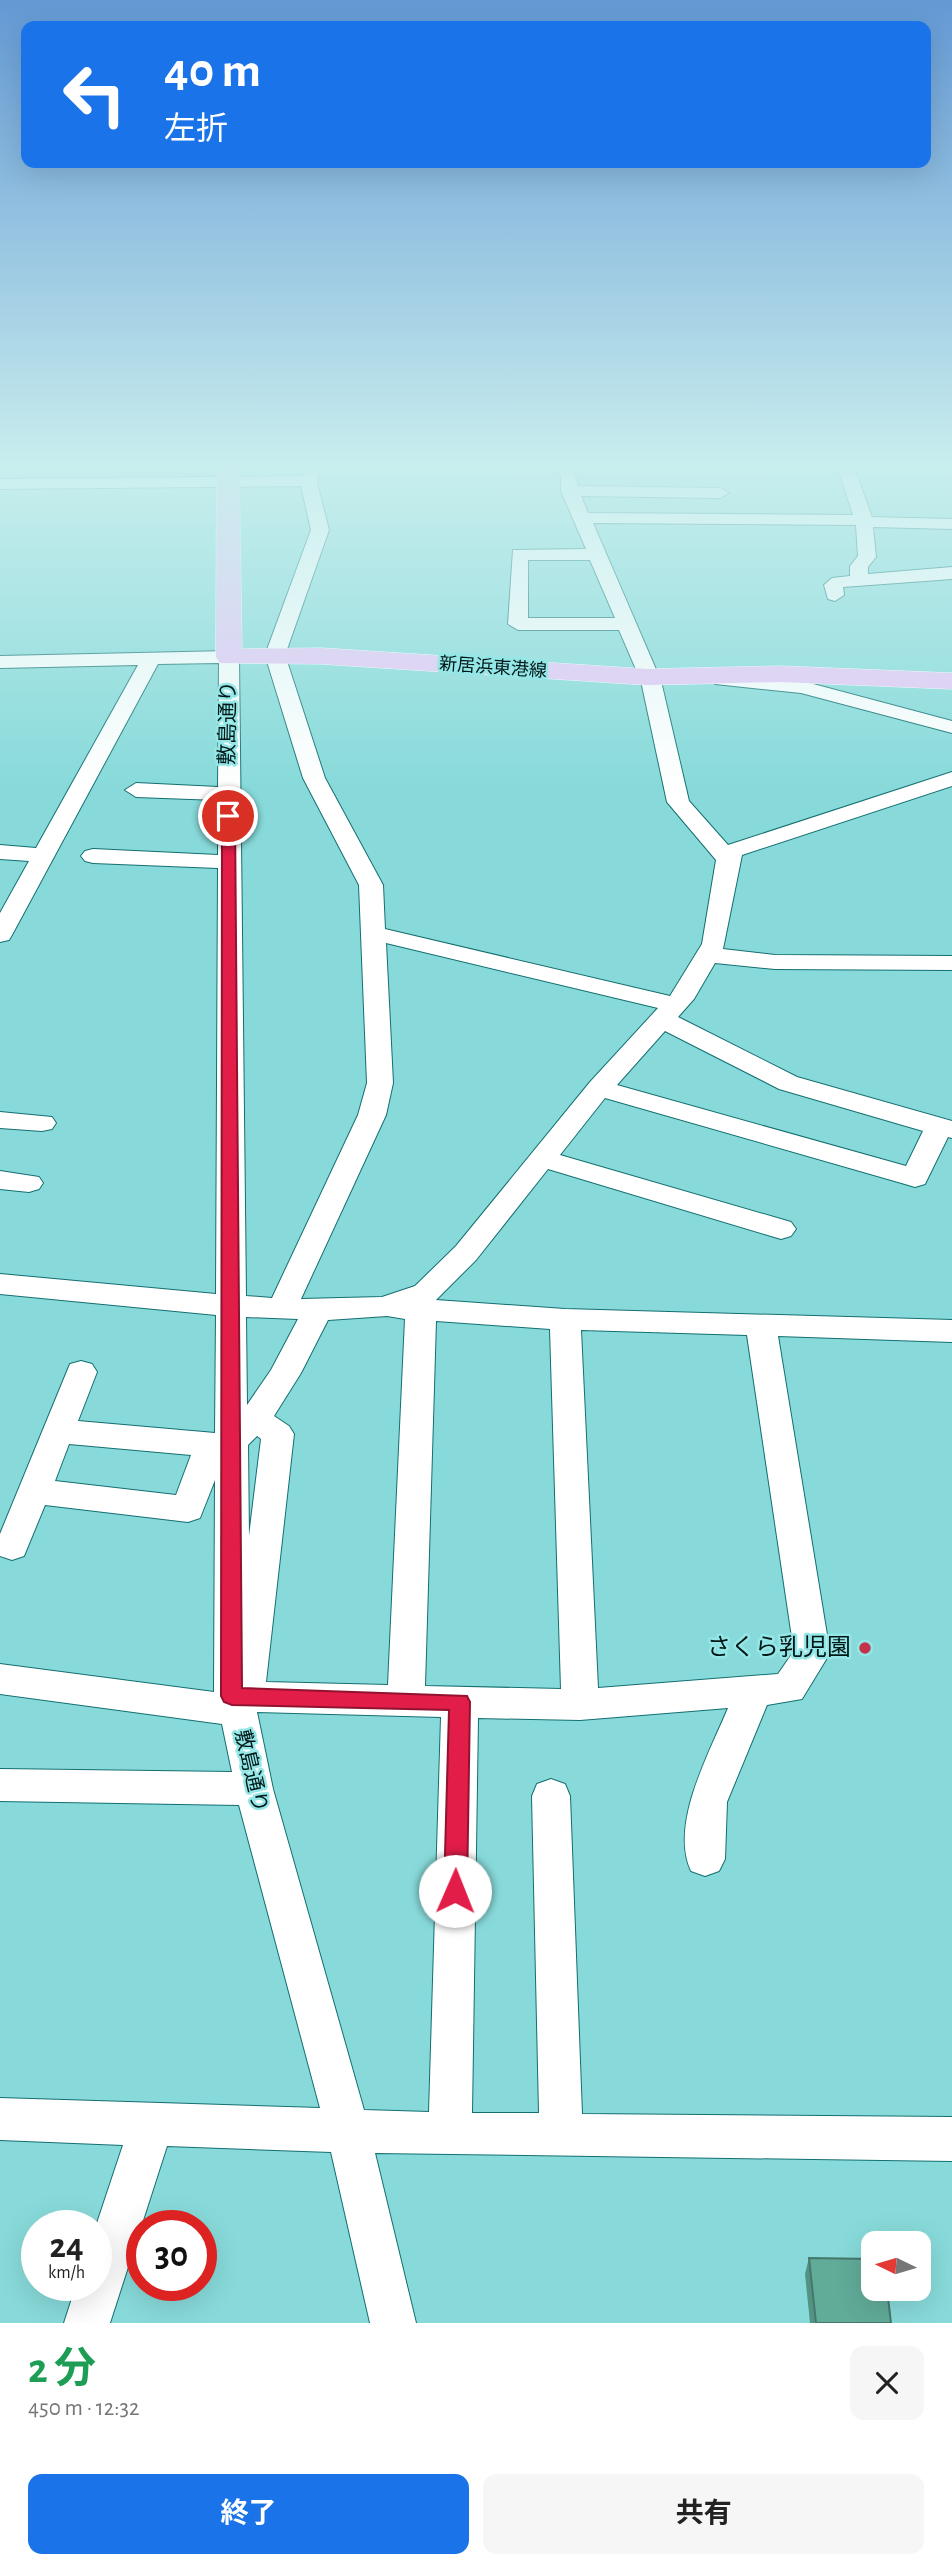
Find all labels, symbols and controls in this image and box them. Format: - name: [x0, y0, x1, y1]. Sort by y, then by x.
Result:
- text: 40 m: [164, 47, 261, 96]
- icon: left: [49, 49, 140, 140]
- text: 左折: [164, 113, 228, 145]
- street label: 新居浜東港線: [439, 653, 548, 681]
- street label: 敷島通り: [216, 681, 239, 765]
- pin: [198, 786, 258, 846]
- icon: arrive: [209, 797, 247, 835]
- place label: さくら乳児園: [707, 1634, 851, 1660]
- marker: さくら乳児園: [857, 1640, 873, 1656]
- street label: 敷島通り: [231, 1727, 272, 1814]
- position arrow: [418, 1854, 492, 1928]
- speed limit sign: 30: [126, 2210, 217, 2301]
- text: 24: [49, 2229, 84, 2264]
- north arrow: [861, 2231, 931, 2301]
- map controls: [861, 2231, 931, 2301]
- text: km/h: [48, 2264, 85, 2282]
- button: close: [850, 2346, 924, 2420]
- text: 2 分: [28, 2348, 96, 2390]
- text: 450 m · 12:32: [28, 2397, 139, 2420]
- button: 終了: [28, 2474, 469, 2554]
- button: 共有: [483, 2474, 924, 2554]

